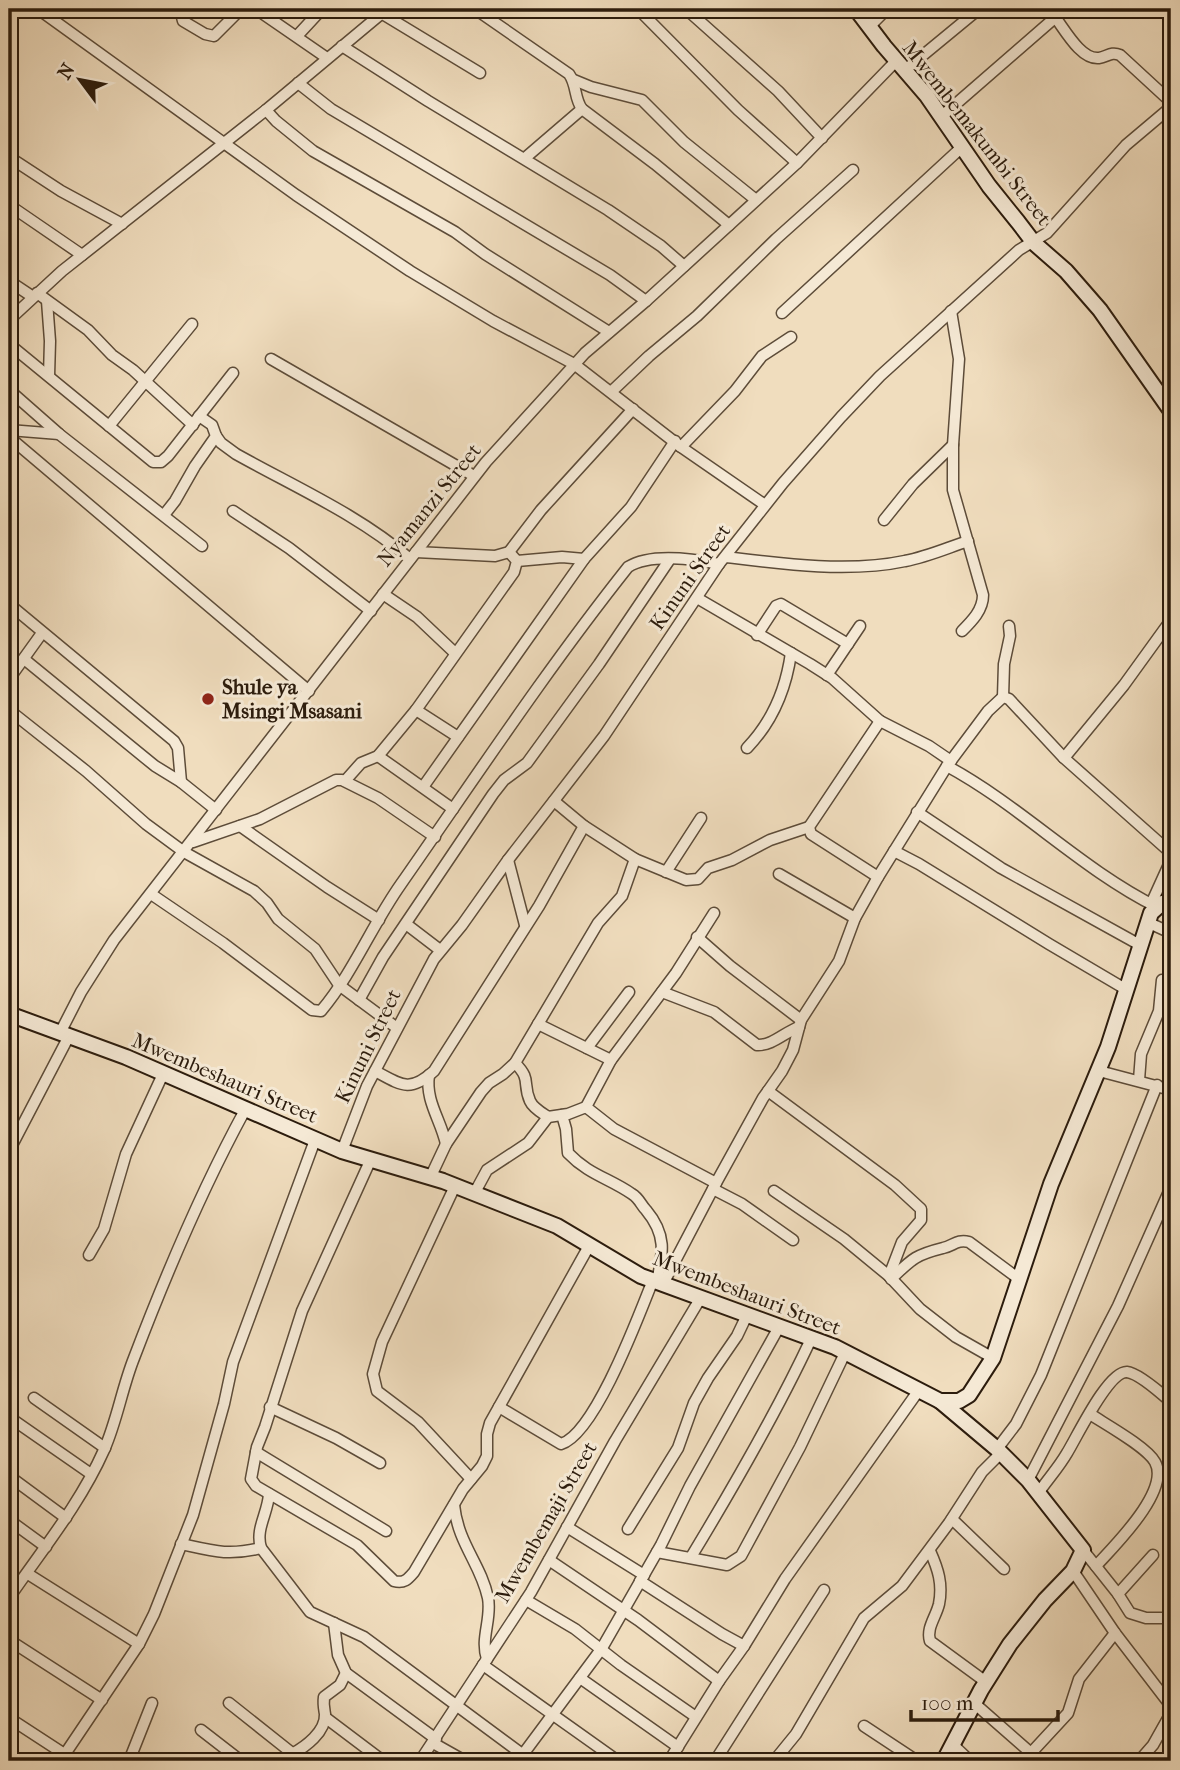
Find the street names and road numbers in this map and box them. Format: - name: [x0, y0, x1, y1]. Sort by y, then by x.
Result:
- street label: Mwembemakumbi Street: [898, 36, 1057, 230]
- street label: Nyamanzi Street: [372, 438, 486, 571]
- street label: Kinuni Street: [645, 519, 736, 635]
- street label: Kinuni Street: [330, 985, 406, 1107]
- street label: Mwembeshauri Street: [129, 1028, 322, 1128]
- street label: Mwembeshauri Street: [650, 1246, 845, 1340]
- street label: Mwembemaji Street: [490, 1437, 602, 1607]

